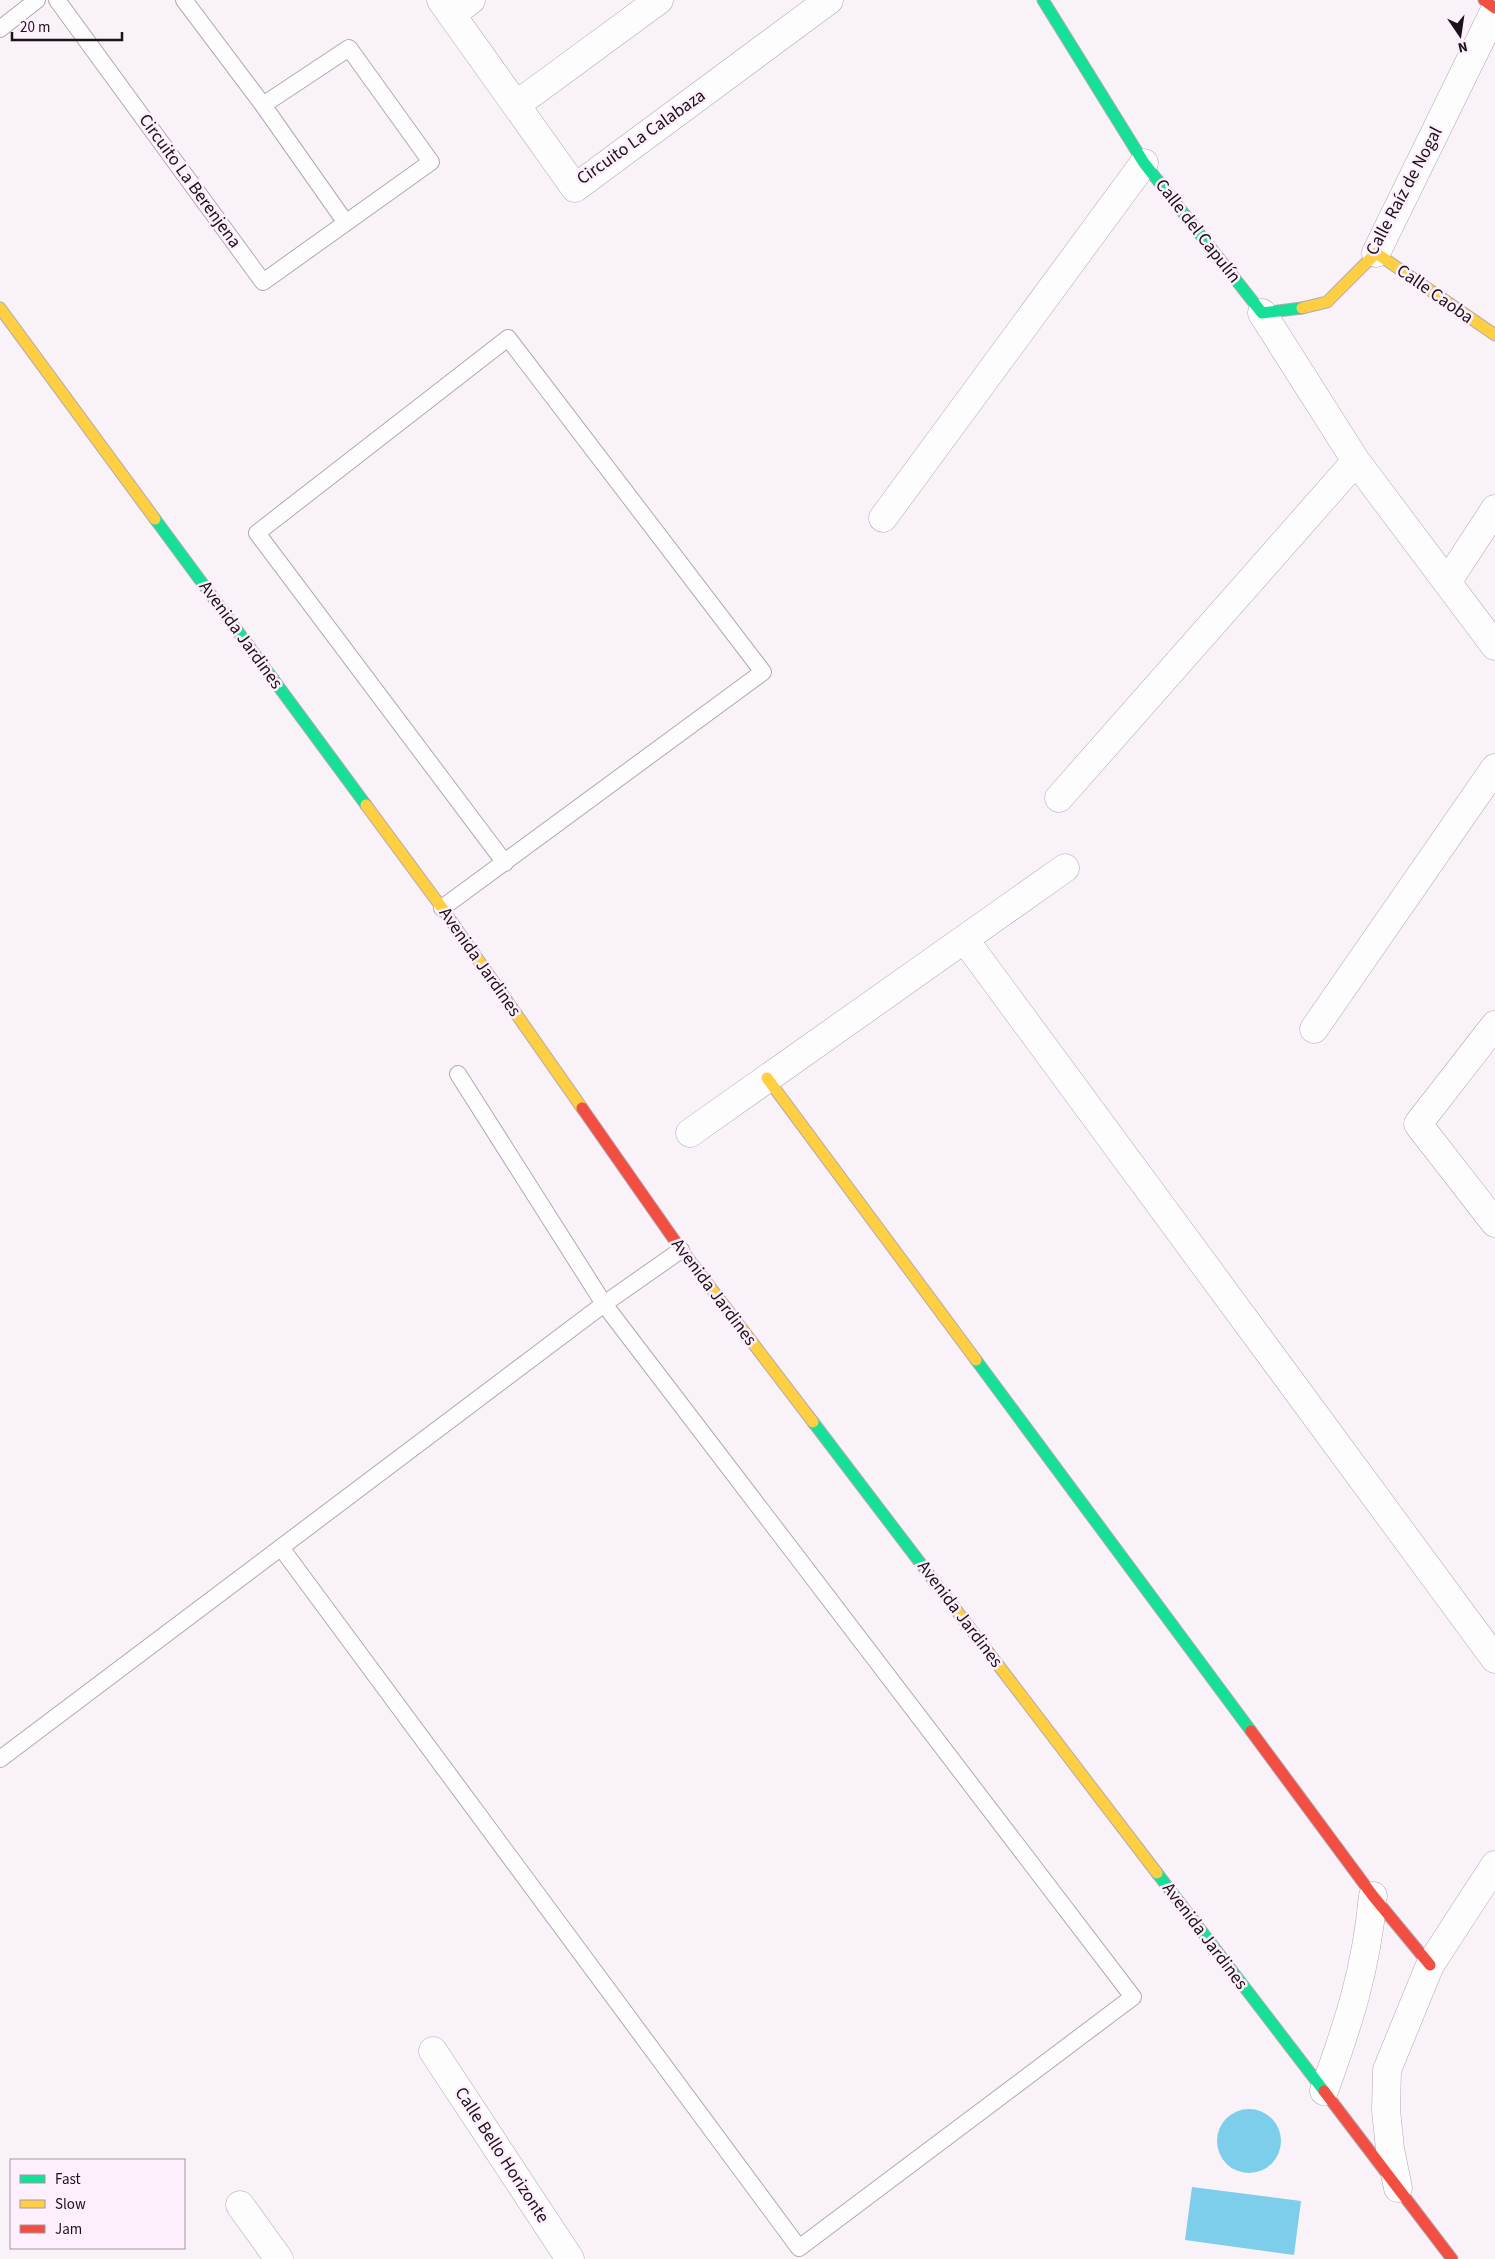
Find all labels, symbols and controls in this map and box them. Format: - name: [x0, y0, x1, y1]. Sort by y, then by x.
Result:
- scale bar: [12, 10, 122, 42]
- north arrow: [1435, 10, 1485, 60]
- text: 20 m: [20, 17, 50, 38]
- text: N: [1456, 36, 1469, 57]
- street label: Circuito La Calabaza: [572, 83, 710, 191]
- street label: Circuito La Berenjena: [133, 109, 247, 253]
- street label: Calle Raíz de Nogal: [1360, 122, 1448, 260]
- street label: Calle del Capulín: [1149, 174, 1247, 288]
- street label: Calle Caoba: [1391, 258, 1479, 330]
- street label: Avenida Jardines: [193, 576, 289, 694]
- street label: Avenida Jardines: [433, 902, 527, 1022]
- street label: Avenida Jardines: [665, 1233, 763, 1351]
- street label: Avenida Jardines: [911, 1555, 1009, 1673]
- street label: Avenida Jardines: [1156, 1877, 1254, 1995]
- street label: Calle Bello Horizonte: [449, 2082, 555, 2228]
- legend: [10, 2159, 185, 2249]
- text: Fast: [55, 2169, 81, 2190]
- text: Slow: [55, 2194, 86, 2215]
- text: Jam: [55, 2219, 82, 2240]

